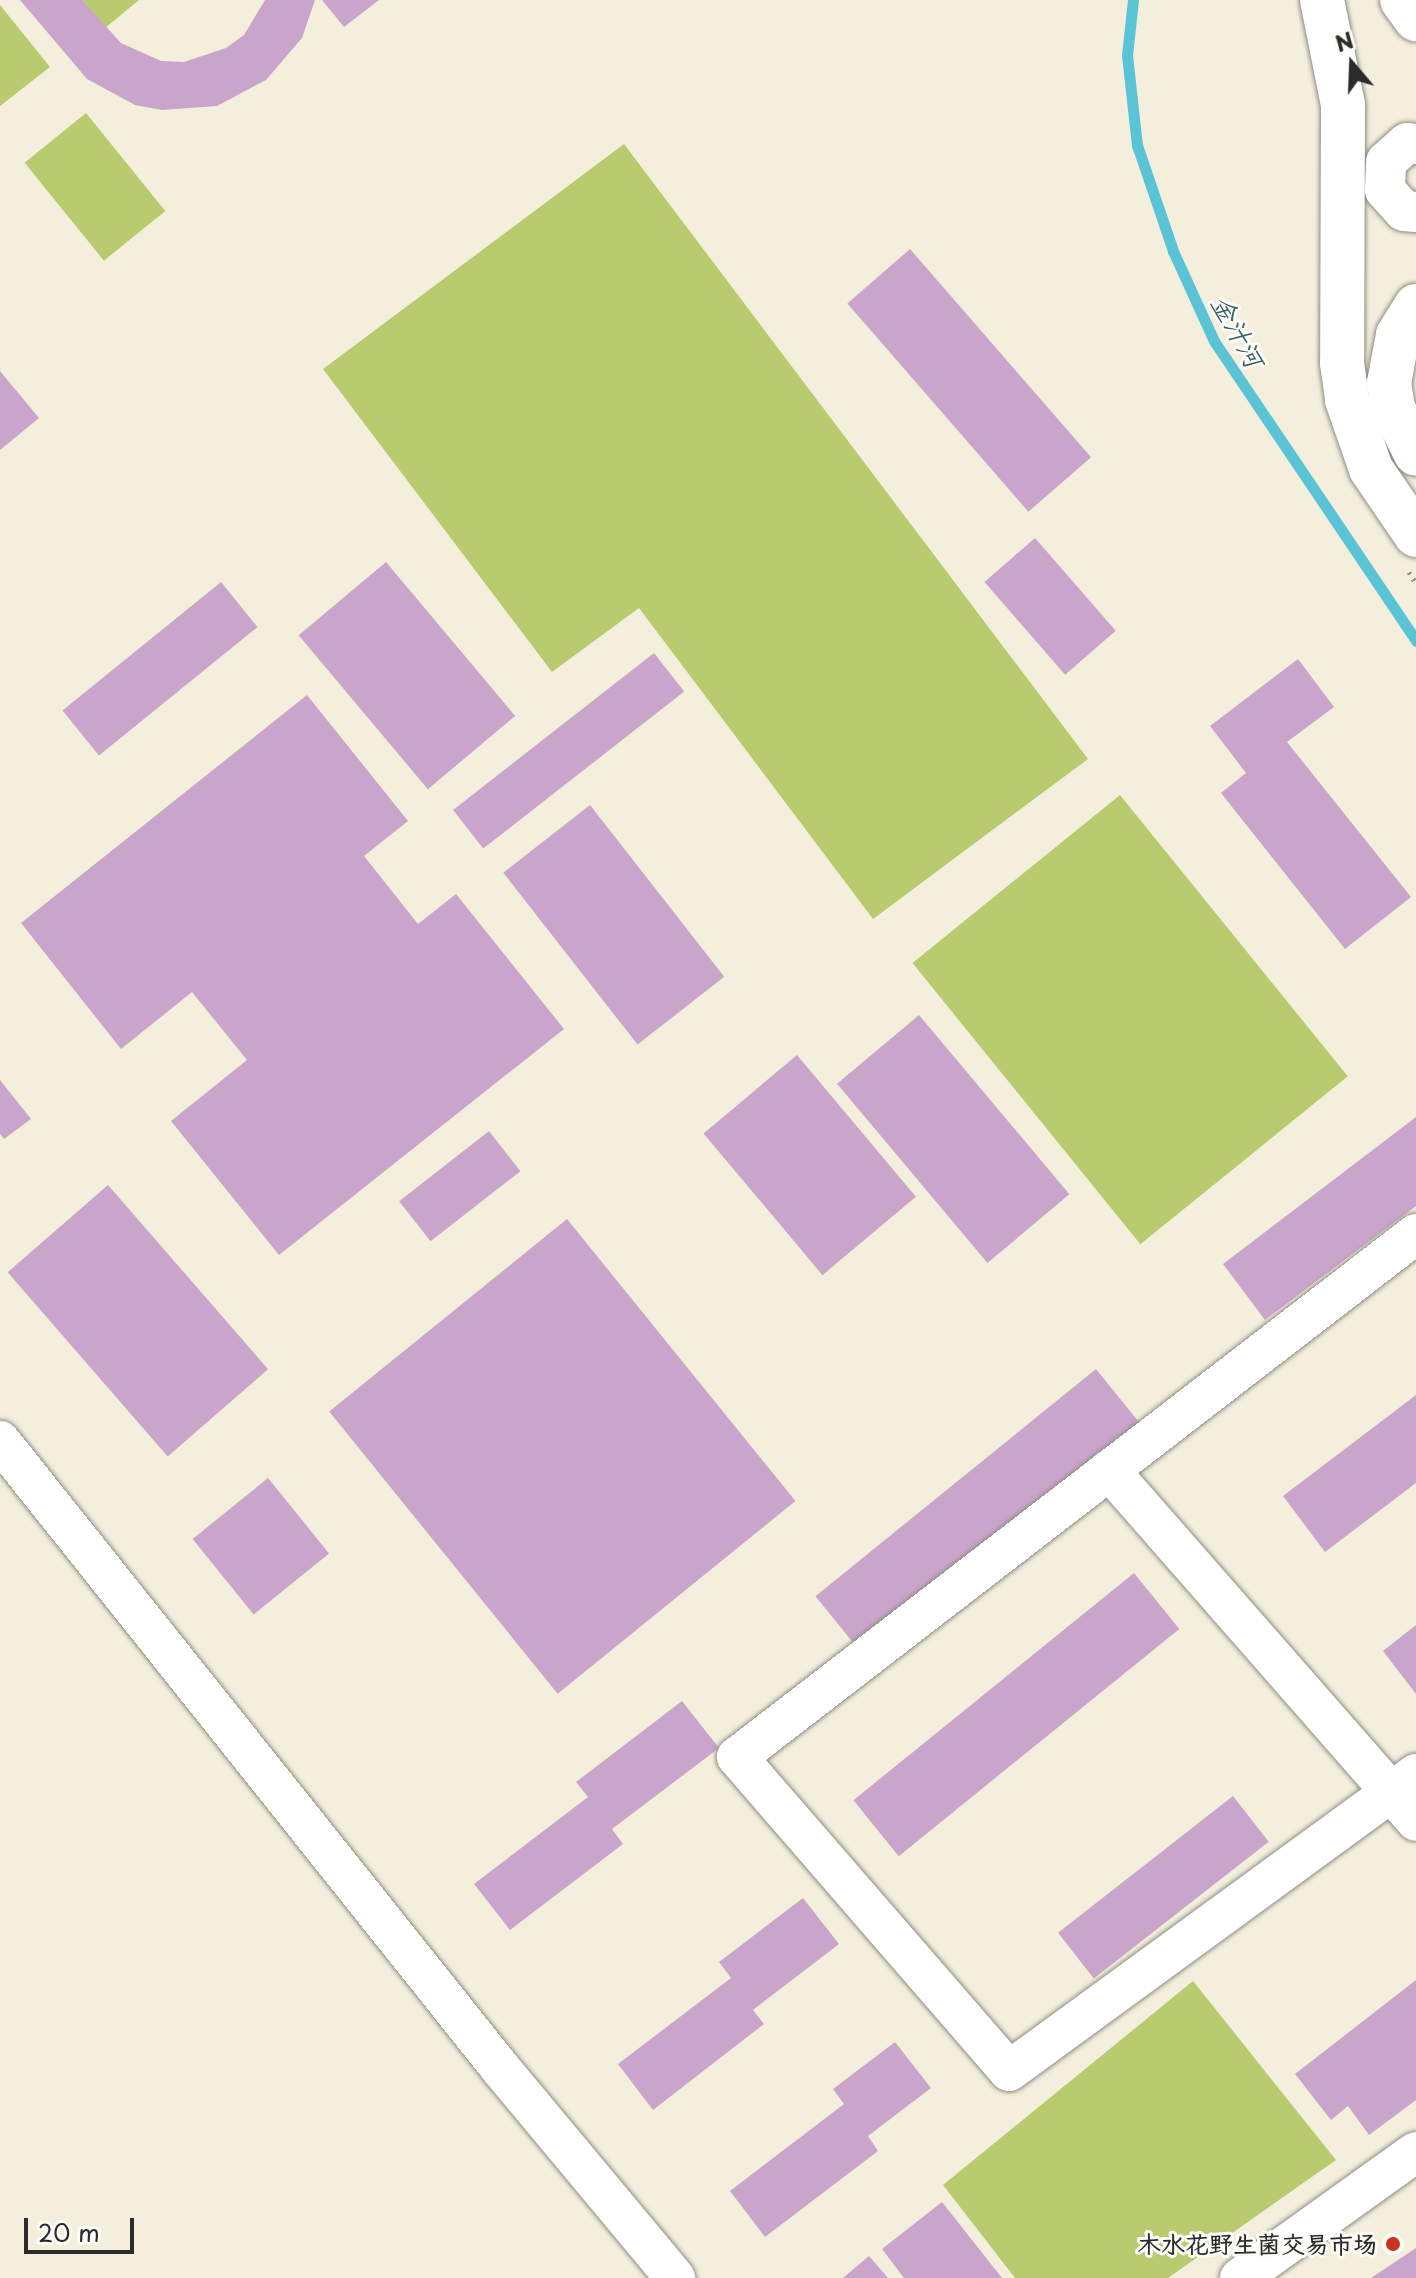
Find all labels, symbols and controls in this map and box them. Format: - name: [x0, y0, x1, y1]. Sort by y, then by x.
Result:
- text: N: [1330, 22, 1358, 59]
- north arrow: [1312, 24, 1392, 104]
- water label: 金汁河: [1205, 289, 1271, 373]
- scale bar: [28, 2202, 138, 2252]
- text: 20 m: [38, 2214, 100, 2250]
- place label: 木水花野生菌交易市场: [1137, 2230, 1377, 2258]
- marker: 木水花野生菌交易市场: [1384, 2235, 1402, 2253]

